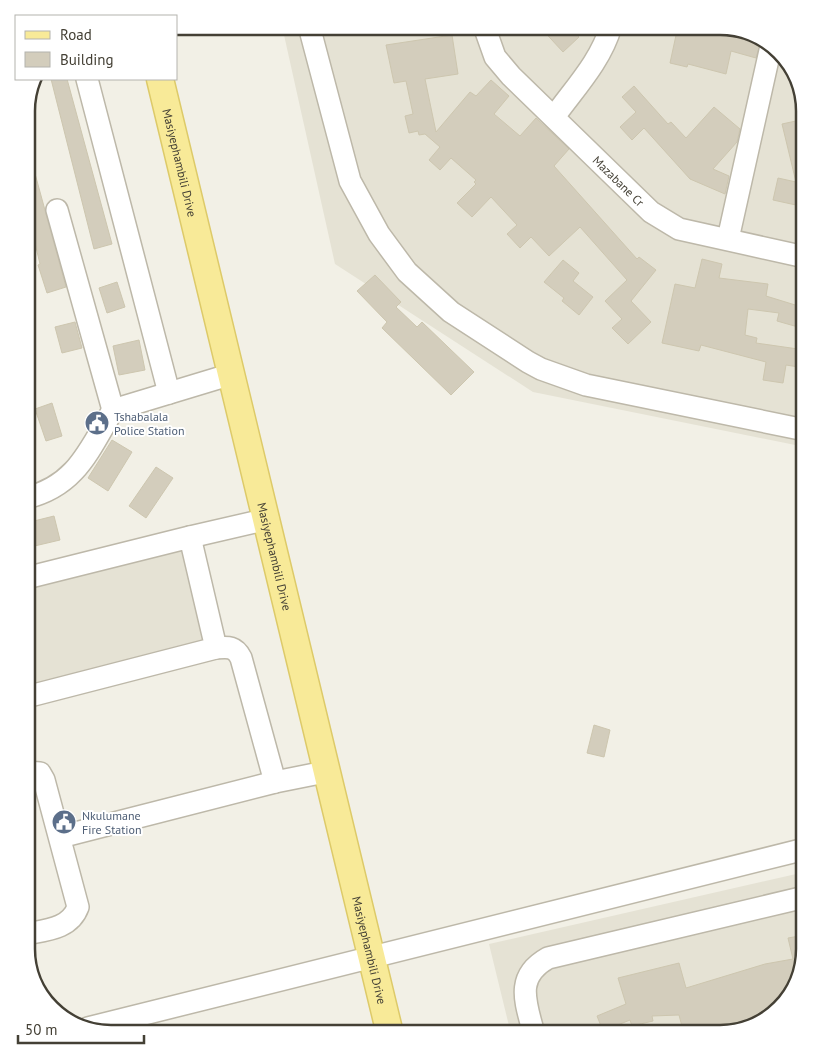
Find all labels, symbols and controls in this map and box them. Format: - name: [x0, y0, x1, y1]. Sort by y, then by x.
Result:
- legend: [15, 15, 178, 80]
- text: Road: [60, 25, 92, 44]
- text: Building: [60, 50, 114, 69]
- street label: Masiyephambili Drive: [160, 107, 200, 218]
- street label: Mazabane Cr: [590, 152, 648, 209]
- place label: Tshabalala Police Station: [114, 409, 185, 438]
- public building icon: Tshabalala Police Station: [84, 410, 110, 436]
- street label: Masiyephambili Drive: [255, 501, 295, 612]
- place label: Nkulumane Fire Station: [82, 808, 141, 837]
- public building icon: Nkulumane Fire Station: [51, 809, 77, 835]
- street label: Masiyephambili Drive: [350, 895, 390, 1006]
- scale bar: [18, 1012, 144, 1044]
- text: 50 m: [25, 1020, 58, 1039]

